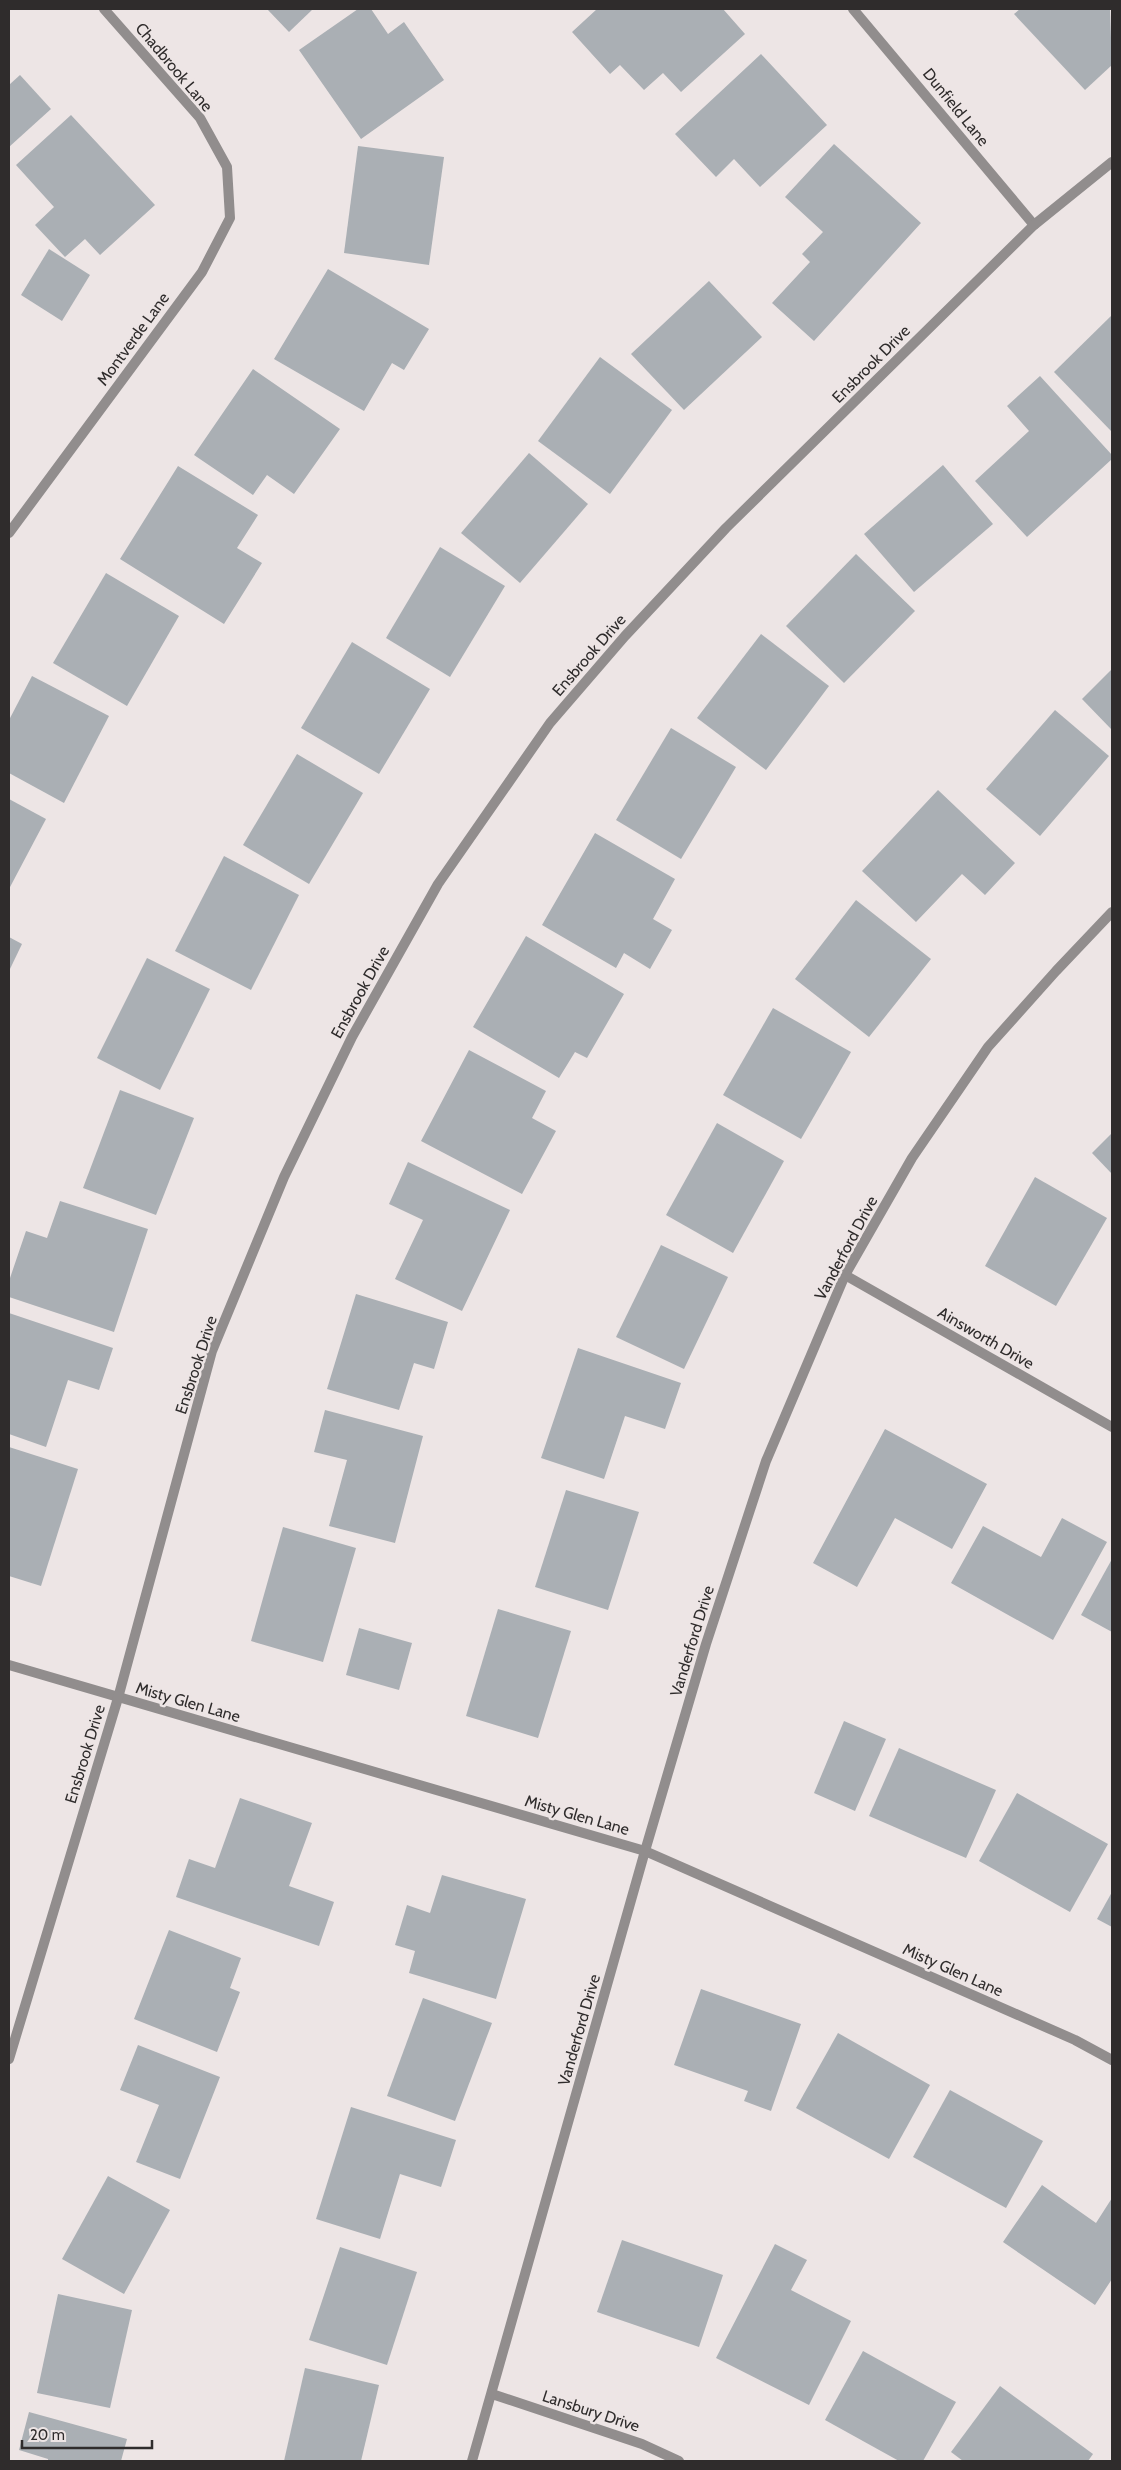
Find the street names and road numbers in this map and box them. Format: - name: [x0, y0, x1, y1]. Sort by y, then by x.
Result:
- street label: Chadbrook Lane: [131, 19, 217, 115]
- street label: Dunfield Lane: [919, 64, 993, 150]
- street label: Montverde Lane: [93, 289, 173, 389]
- street label: Ensbrook Drive: [828, 321, 914, 407]
- street label: Ensbrook Drive: [548, 610, 630, 700]
- street label: Ensbrook Drive: [327, 943, 393, 1041]
- street label: Vanderford Drive: [811, 1193, 881, 1303]
- street label: Ainsworth Drive: [935, 1303, 1037, 1373]
- street label: Ensbrook Drive: [171, 1313, 221, 1417]
- street label: Vanderford Drive: [666, 1583, 718, 1699]
- street label: Misty Glen Lane: [134, 1678, 242, 1726]
- street label: Ensbrook Drive: [61, 1702, 109, 1806]
- street label: Misty Glen Lane: [523, 1791, 631, 1839]
- street label: Misty Glen Lane: [900, 1939, 1006, 2001]
- street label: Vanderford Drive: [554, 1972, 604, 2088]
- street label: Lansbury Drive: [540, 2386, 642, 2436]

